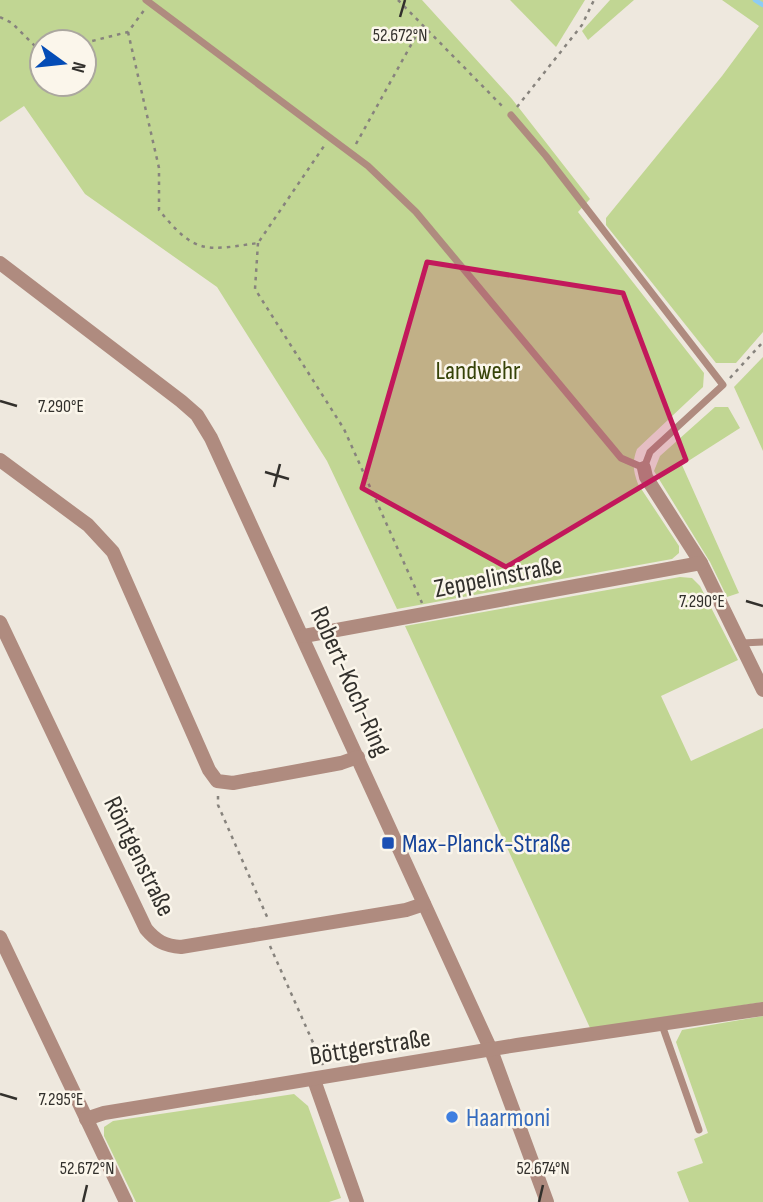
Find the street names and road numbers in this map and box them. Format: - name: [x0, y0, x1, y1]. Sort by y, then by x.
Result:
- street label: Zeppelinstraße: [432, 550, 565, 605]
- street label: Robert-Koch-Ring: [303, 602, 396, 761]
- street label: Röntgenstraße: [96, 792, 181, 922]
- street label: Böttgerstraße: [308, 1023, 433, 1072]

